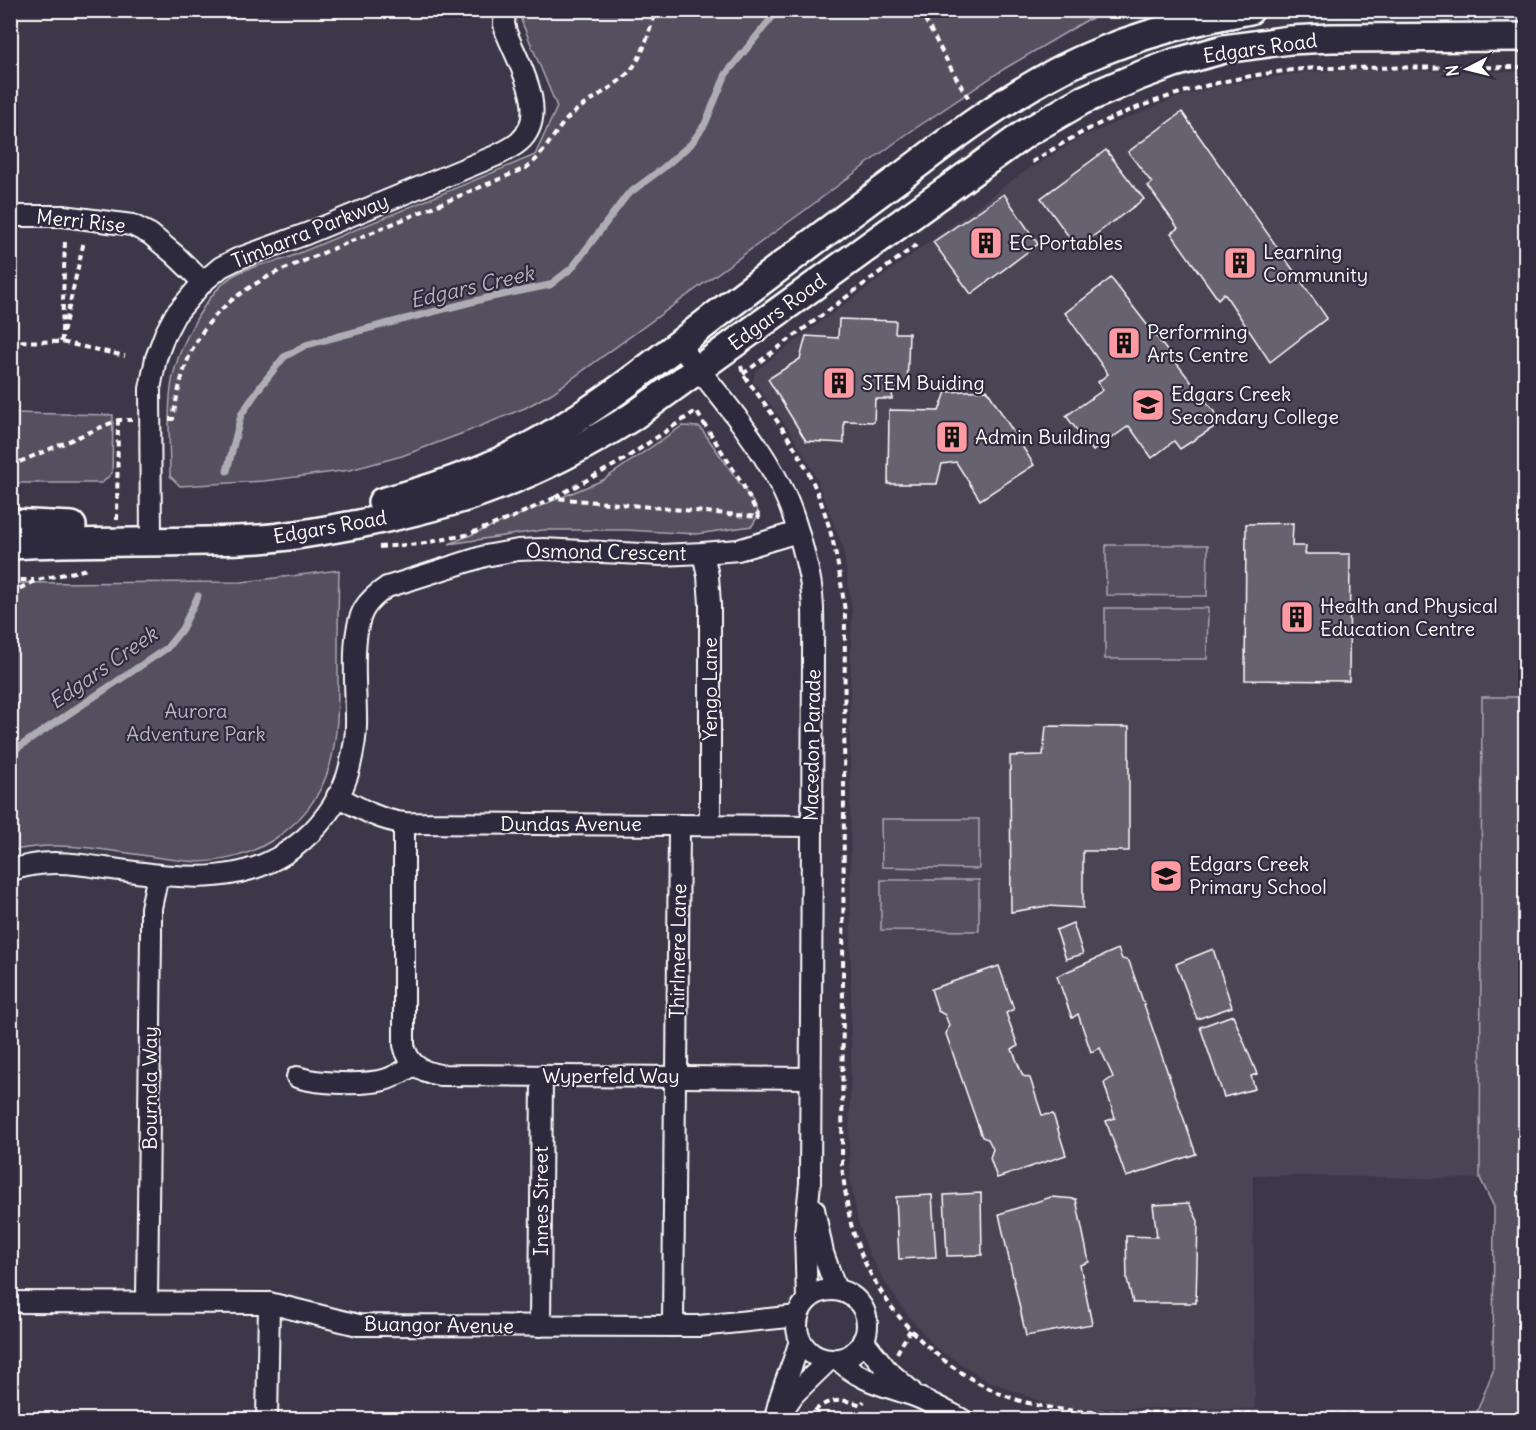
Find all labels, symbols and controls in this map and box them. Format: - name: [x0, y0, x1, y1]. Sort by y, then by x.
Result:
- street label: Edgars Road: [1201, 27, 1319, 68]
- north arrow: [1437, 39, 1497, 99]
- text: N: [1442, 64, 1463, 78]
- street label: Timbarra Parkway: [228, 188, 392, 273]
- street label: Merri Rise: [35, 203, 127, 238]
- building icon: EC Portables: [968, 225, 1004, 261]
- place label: EC Portables: [1009, 230, 1123, 255]
- place label: Learning Community: [1263, 239, 1368, 287]
- building icon: Learning Community: [1222, 245, 1258, 281]
- water label: Edgars Creek: [407, 259, 538, 314]
- street label: Edgars Road: [723, 268, 831, 355]
- place label: Performing Arts Centre: [1147, 319, 1249, 367]
- building icon: Performing Arts Centre: [1106, 325, 1142, 361]
- building icon: STEM Buiding: [821, 365, 857, 401]
- place label: STEM Buiding: [862, 370, 985, 395]
- place label: Edgars Creek Secondary College: [1171, 381, 1339, 429]
- school or university icon: Edgars Creek Secondary College: [1130, 387, 1166, 423]
- building icon: Admin Building: [934, 419, 970, 455]
- place label: Admin Building: [975, 424, 1111, 449]
- street label: Edgars Road: [271, 504, 389, 549]
- street label: Osmond Crescent: [525, 538, 687, 565]
- place label: Health and Physical Education Centre: [1320, 593, 1498, 641]
- building icon: Health and Physical Education Centre: [1279, 599, 1315, 635]
- water label: Edgars Creek: [43, 620, 163, 715]
- street label: Yengo Lane: [697, 637, 722, 741]
- street label: Macedon Parade: [798, 669, 825, 821]
- park label: Aurora Adventure Park: [126, 698, 266, 746]
- street label: Dundas Avenue: [500, 811, 642, 836]
- place label: Edgars Creek Primary School: [1189, 851, 1327, 899]
- school or university icon: Edgars Creek Primary School: [1148, 858, 1184, 894]
- street label: Thirlmere Lane: [664, 883, 691, 1019]
- street label: Bournda Way: [137, 1026, 162, 1150]
- street label: Wyperfeld Way: [542, 1063, 680, 1088]
- street label: Innes Street: [528, 1146, 553, 1256]
- street label: Buangor Avenue: [364, 1311, 514, 1338]

